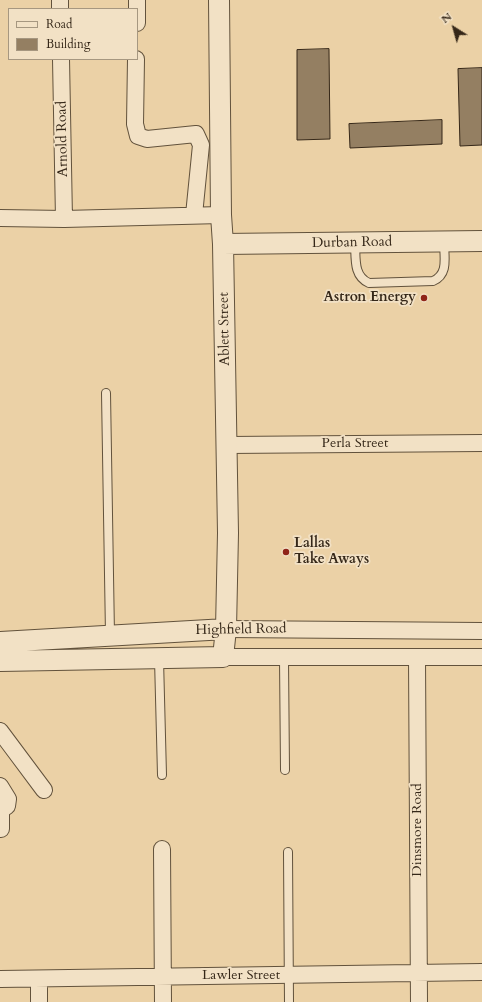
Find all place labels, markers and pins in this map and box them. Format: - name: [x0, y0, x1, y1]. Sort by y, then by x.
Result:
- place label: Astron Energy: [323, 290, 416, 306]
- marker: Astron Energy: [419, 293, 429, 303]
- place label: Lallas Take Aways: [294, 536, 369, 568]
- marker: Lallas Take Aways: [281, 547, 291, 557]

